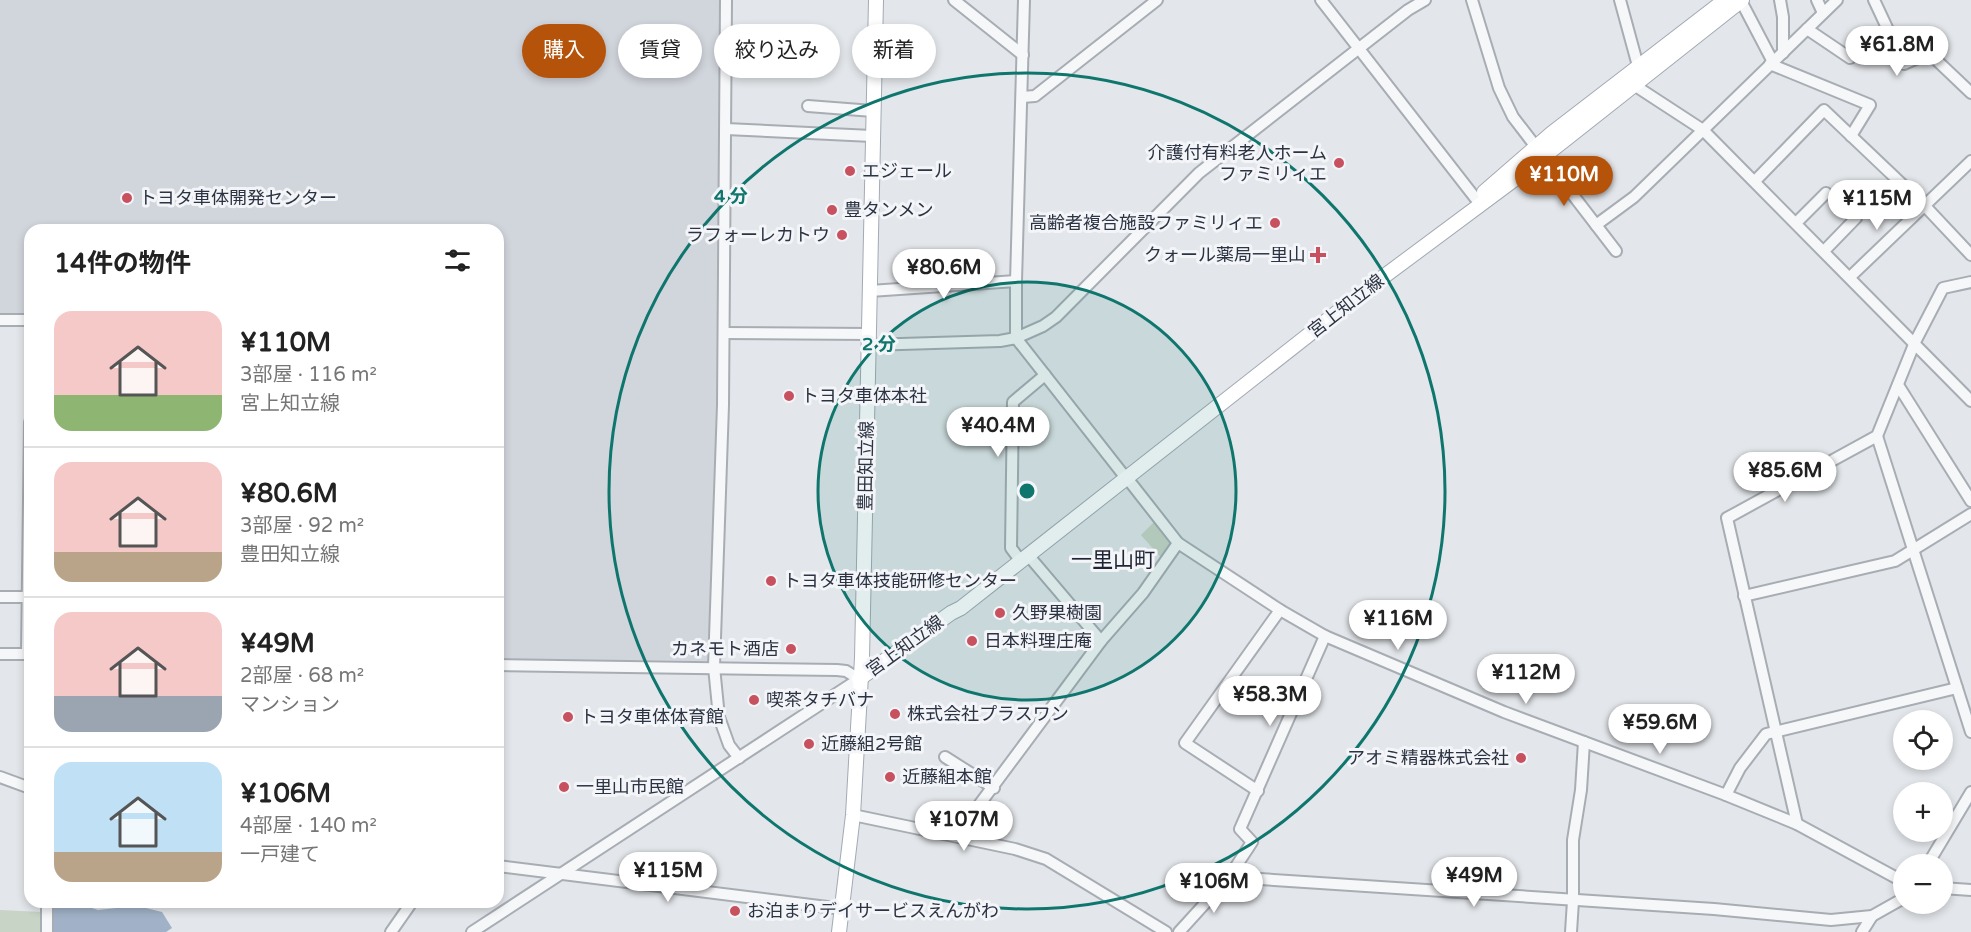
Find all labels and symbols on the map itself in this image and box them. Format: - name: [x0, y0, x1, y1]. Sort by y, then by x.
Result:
- pin: ¥61.8M: [1848, 26, 1946, 77]
- place label: 介護付有料老人ホーム ファミリィエ: [1148, 142, 1327, 185]
- marker: 介護付有料老人ホーム ファミリィエ: [1332, 156, 1346, 170]
- pin: ¥110M: [1522, 156, 1606, 207]
- place label: エジェール: [862, 160, 952, 182]
- marker: エジェール: [843, 164, 857, 178]
- pin: ¥115M: [1835, 180, 1919, 231]
- text: 4 分: [714, 185, 748, 207]
- place label: トヨタ車体開発センター: [139, 187, 337, 209]
- marker: トヨタ車体開発センター: [120, 191, 134, 205]
- place label: 豊タンメン: [844, 199, 933, 221]
- marker: 豊タンメン: [825, 203, 839, 217]
- place label: 高齢者複合施設ファミリィエ: [1029, 212, 1263, 234]
- marker: 高齢者複合施設ファミリィエ: [1268, 216, 1282, 230]
- place label: ラフォーレカトウ: [686, 224, 830, 246]
- marker: ラフォーレカトウ: [835, 228, 849, 242]
- place label: クォール薬局一里山: [1144, 244, 1306, 266]
- marker: クォール薬局一里山: [1311, 248, 1325, 262]
- pin: ¥80.6M: [895, 249, 993, 300]
- street label: 宮上知立線: [1304, 270, 1388, 342]
- text: 2 分: [862, 333, 896, 355]
- place label: トヨタ車体本社: [801, 385, 927, 407]
- marker: トヨタ車体本社: [782, 389, 796, 403]
- pin: ¥40.4M: [949, 407, 1047, 458]
- street label: 豊田知立線: [854, 421, 878, 511]
- pin: ¥85.6M: [1736, 452, 1834, 503]
- centre of rings: [1017, 481, 1037, 501]
- district label: 一里山町: [1071, 548, 1155, 573]
- place label: トヨタ車体技能研修センター: [783, 570, 1017, 592]
- marker: トヨタ車体技能研修センター: [764, 574, 778, 588]
- pin: ¥116M: [1356, 600, 1440, 651]
- place label: 久野果樹園: [1012, 602, 1102, 624]
- marker: 久野果樹園: [993, 606, 1007, 620]
- street label: 宮上知立線: [862, 611, 948, 681]
- place label: 日本料理庄庵: [984, 630, 1092, 652]
- marker: 日本料理庄庵: [965, 634, 979, 648]
- place label: カネモト酒店: [671, 638, 779, 660]
- marker: カネモト酒店: [784, 642, 798, 656]
- pin: ¥112M: [1484, 654, 1568, 705]
- pin: ¥58.3M: [1221, 676, 1319, 727]
- place label: 喫茶タチバナ: [766, 689, 874, 711]
- marker: 喫茶タチバナ: [747, 693, 761, 707]
- place label: 株式会社プラスワン: [907, 703, 1069, 725]
- pin: ¥59.6M: [1611, 704, 1709, 755]
- place label: トヨタ車体体育館: [580, 706, 724, 728]
- marker: 株式会社プラスワン: [888, 707, 902, 721]
- marker: トヨタ車体体育館: [561, 710, 575, 724]
- place label: 近藤組2号館: [821, 733, 922, 755]
- marker: 近藤組2号館: [802, 737, 816, 751]
- place label: アオミ精器株式会社: [1347, 747, 1509, 769]
- marker: アオミ精器株式会社: [1514, 751, 1528, 765]
- place label: 近藤組本館: [902, 766, 992, 788]
- marker: 近藤組本館: [883, 770, 897, 784]
- place label: 一里山市民館: [576, 776, 684, 798]
- marker: 一里山市民館: [557, 780, 571, 794]
- pin: ¥107M: [922, 801, 1006, 852]
- pin: ¥115M: [626, 852, 710, 903]
- pin: ¥49M: [1438, 857, 1510, 908]
- pin: ¥106M: [1172, 863, 1256, 914]
- place label: お泊まりデイサービスえんがわ: [747, 900, 999, 922]
- marker: お泊まりデイサービスえんがわ: [728, 904, 742, 918]

